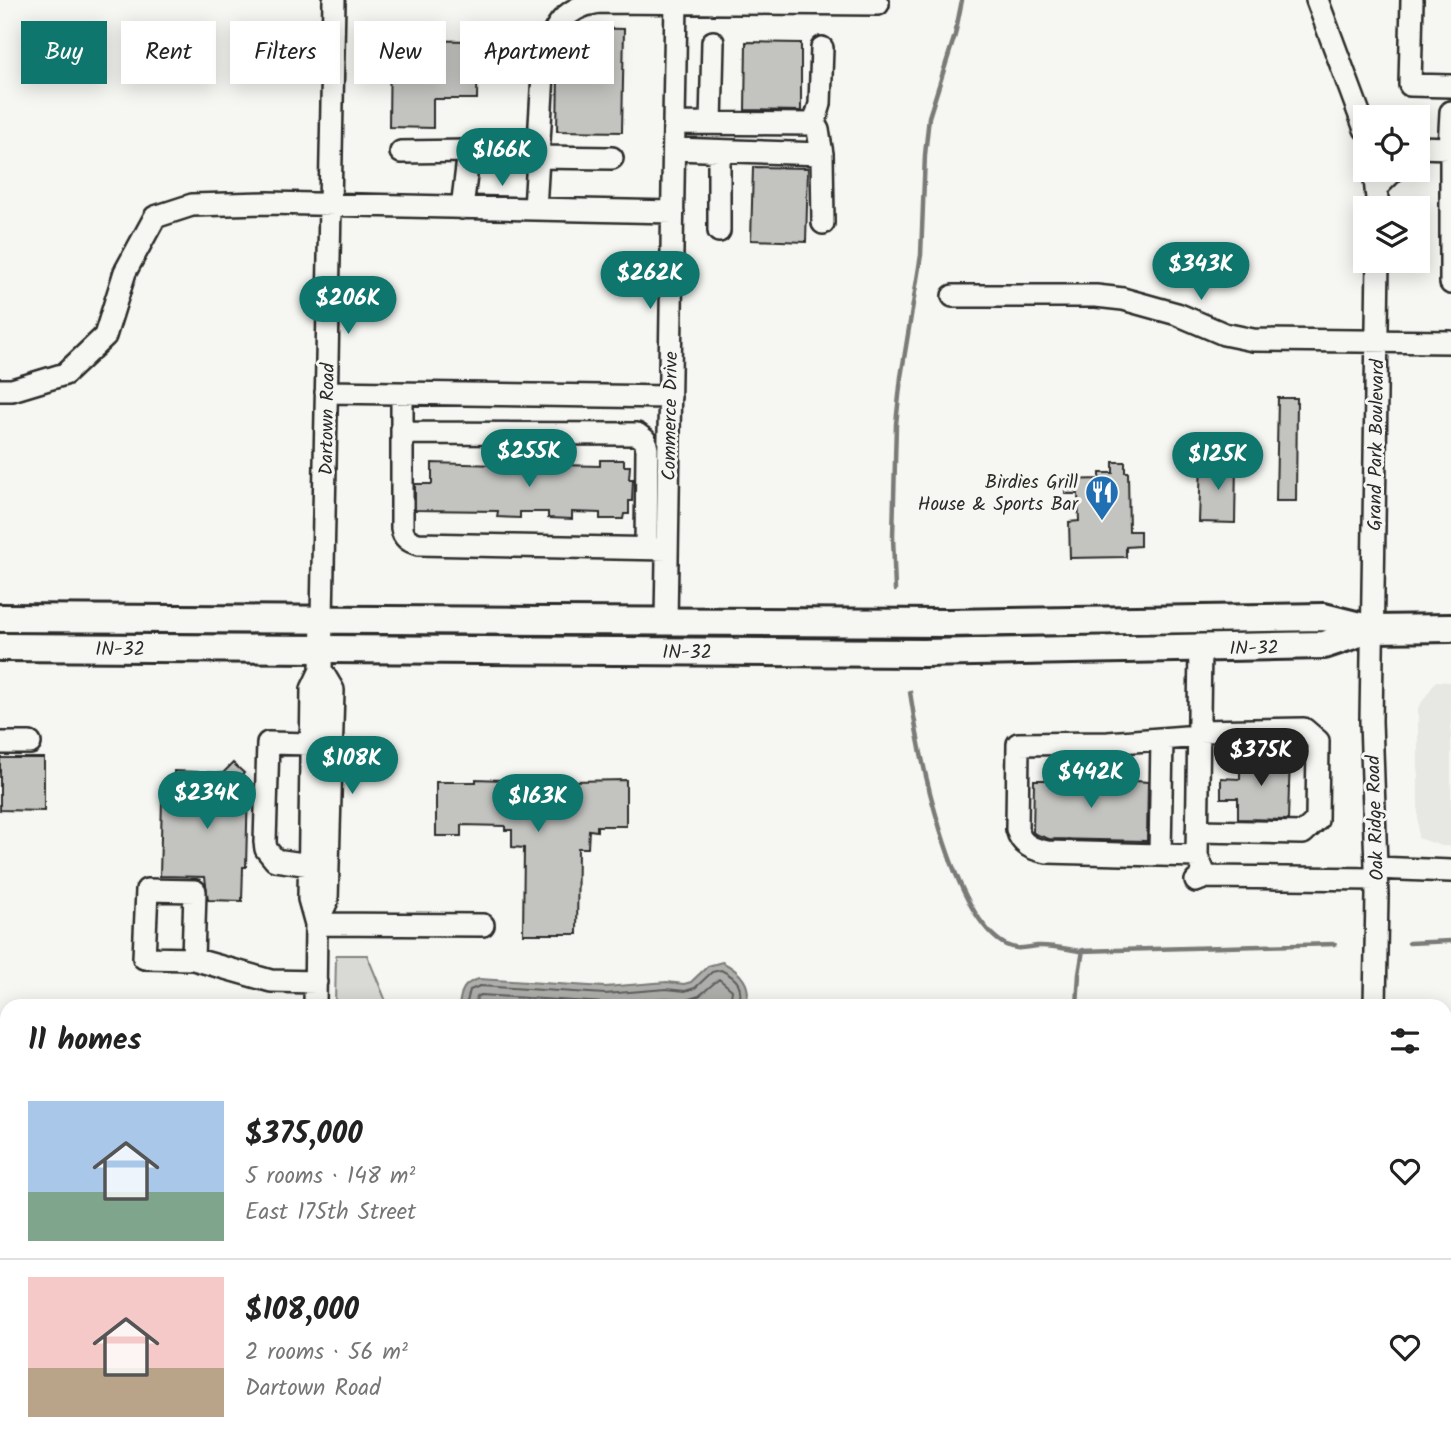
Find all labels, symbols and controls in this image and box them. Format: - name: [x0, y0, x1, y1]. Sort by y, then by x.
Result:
- chip: Buy: [21, 21, 107, 84]
- chip: Rent: [121, 21, 216, 84]
- chip: Filters: [230, 21, 340, 84]
- chip: New: [354, 21, 446, 84]
- chip: Apartment: [460, 21, 614, 84]
- map controls: [1353, 105, 1430, 273]
- button: locate: [1353, 105, 1430, 182]
- pin: $166K: [453, 128, 551, 188]
- text: $166K: [472, 133, 532, 169]
- button: layers: [1353, 196, 1430, 273]
- pin: $343K: [1152, 243, 1250, 302]
- text: $343K: [1168, 247, 1234, 283]
- pin: $262K: [601, 252, 699, 311]
- text: $262K: [617, 256, 683, 292]
- pin: $206K: [299, 276, 397, 336]
- text: $206K: [315, 281, 381, 317]
- street label: Commerce Drive: [655, 351, 687, 481]
- street label: Grand Park Boulevard: [1361, 358, 1394, 531]
- street label: Dartown Road: [312, 362, 344, 475]
- pin: $255K: [480, 430, 578, 489]
- pin: $125K: [1169, 433, 1267, 492]
- text: $255K: [497, 434, 561, 470]
- text: $125K: [1188, 437, 1248, 473]
- place label: Birdies Grill House & Sports Bar: [918, 468, 1080, 520]
- restaurant icon: Birdies Grill House & Sports Bar: [1083, 473, 1121, 522]
- street label: IN-32: [1229, 634, 1279, 664]
- street label: IN-32: [95, 635, 145, 665]
- street label: IN-32: [662, 638, 712, 668]
- pin: $375K: [1212, 728, 1310, 788]
- text: $375K: [1230, 733, 1292, 769]
- pin: $108K: [303, 736, 401, 796]
- text: $108K: [322, 741, 382, 777]
- pin: $442K: [1042, 750, 1140, 810]
- street label: Oak Ridge Road: [1359, 754, 1393, 881]
- text: $442K: [1058, 755, 1124, 791]
- pin: $234K: [158, 772, 256, 831]
- pin: $163K: [489, 774, 587, 834]
- text: $234K: [174, 776, 240, 812]
- text: $163K: [508, 779, 568, 815]
- text: 11 homes: [28, 1017, 141, 1065]
- icon: filters: [1386, 1022, 1424, 1060]
- text: $375,000: [245, 1111, 363, 1159]
- icon: home: [84, 1129, 168, 1213]
- icon: heart: [1386, 1152, 1424, 1190]
- text: 5 rooms · 148 m²: [245, 1159, 415, 1195]
- text: East 175th Street: [245, 1195, 416, 1231]
- text: $108,000: [245, 1287, 359, 1335]
- icon: home: [84, 1305, 168, 1389]
- icon: heart: [1386, 1328, 1424, 1366]
- text: 2 rooms · 56 m²: [245, 1335, 408, 1371]
- text: Dartown Road: [245, 1371, 381, 1407]

